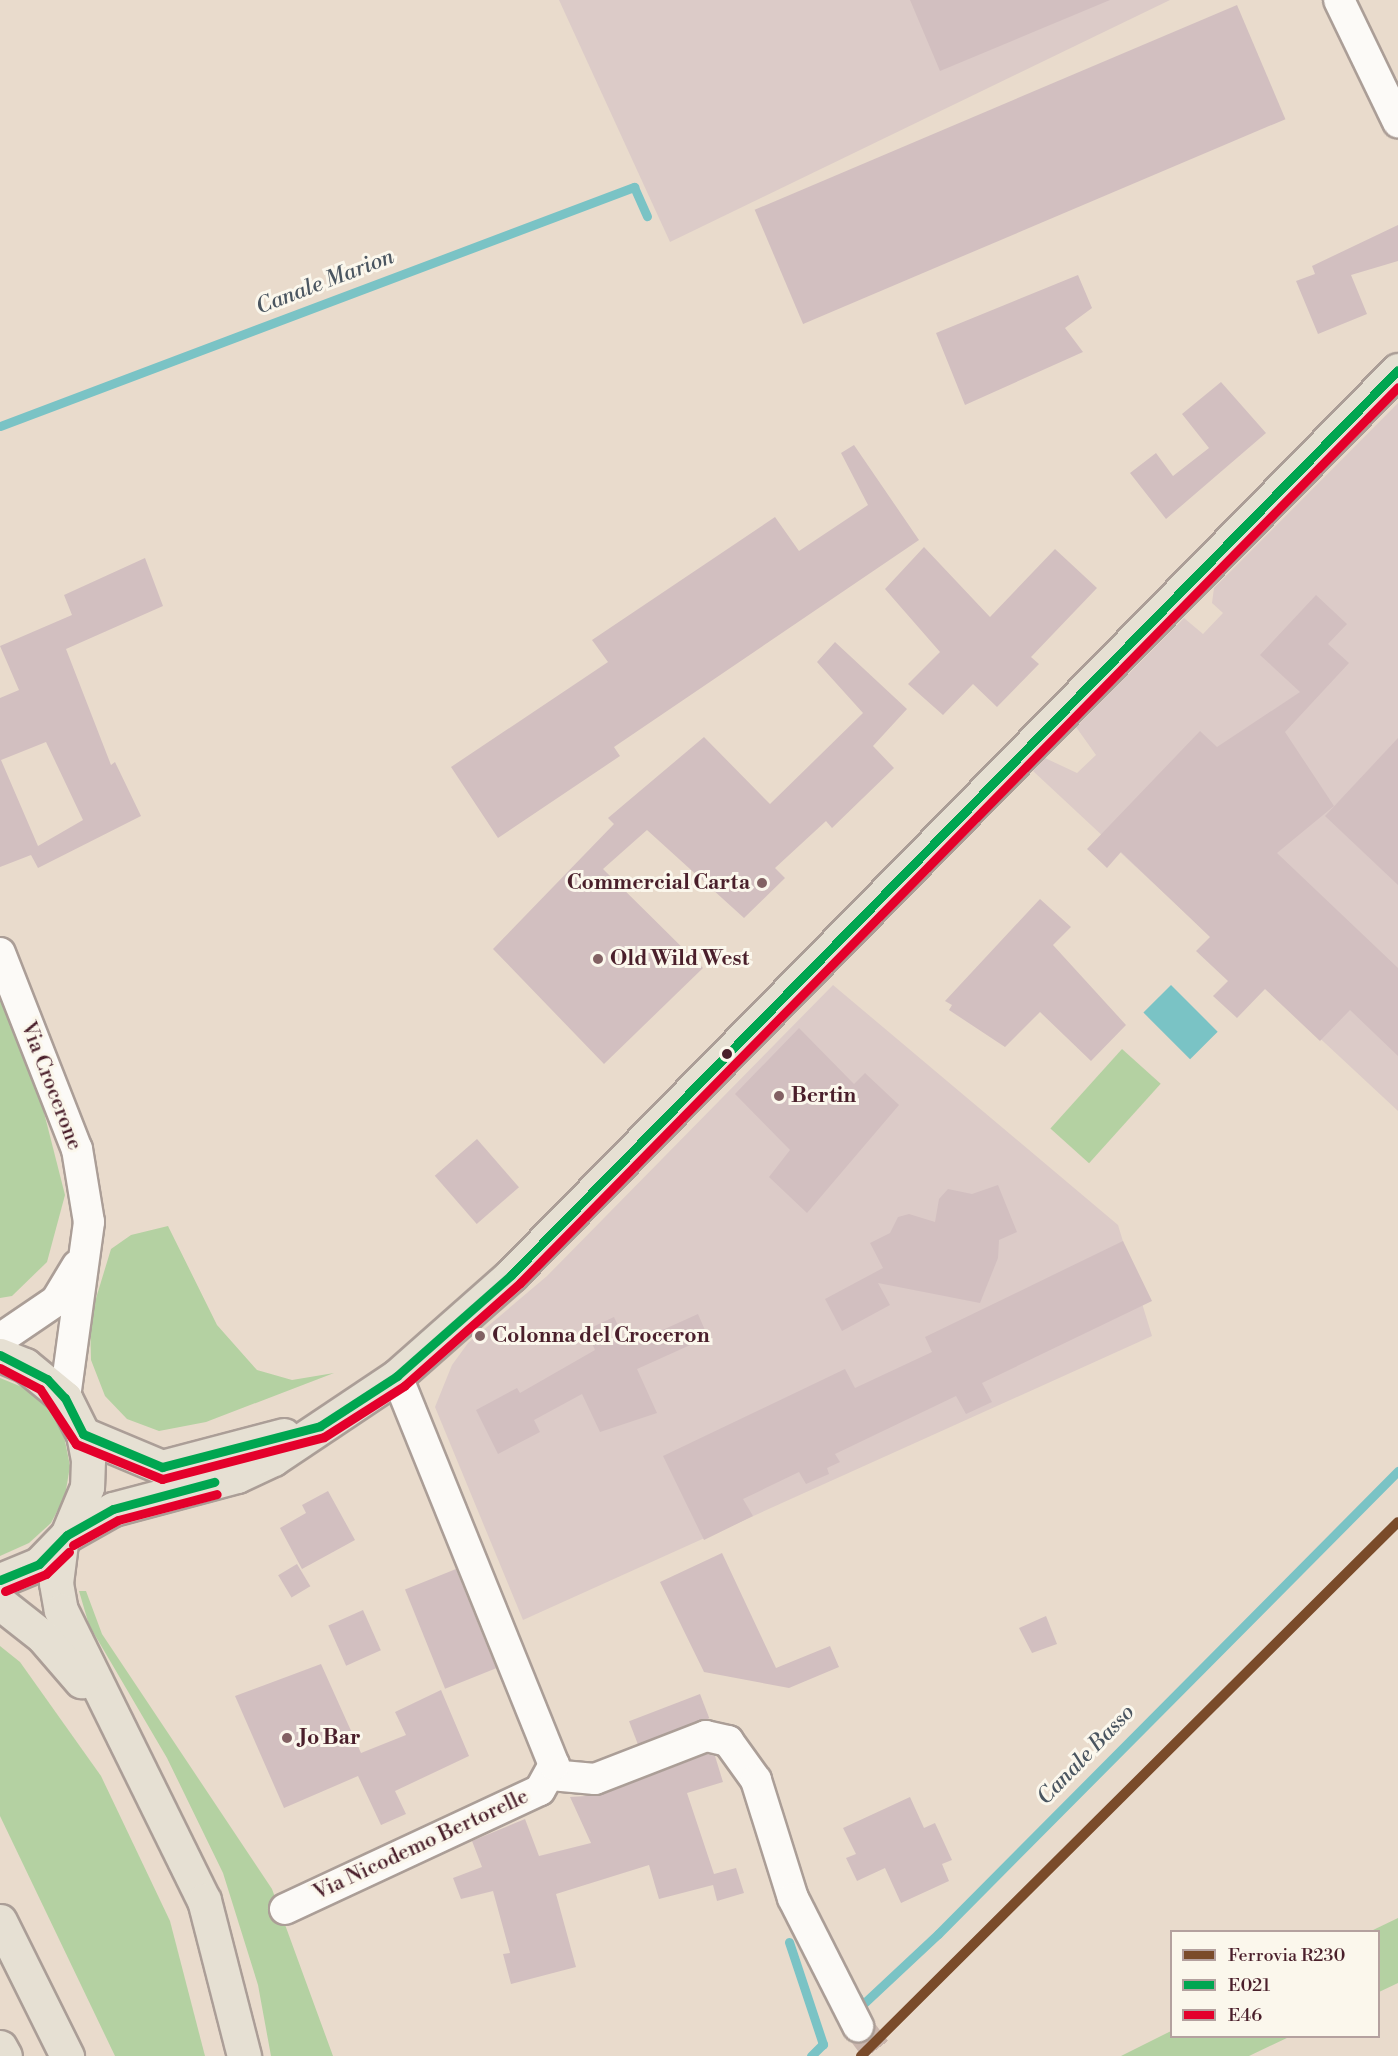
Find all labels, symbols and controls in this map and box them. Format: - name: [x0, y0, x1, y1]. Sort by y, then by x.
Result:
- water label: Canale Marion: [252, 244, 398, 320]
- place label: Commercial Carta: [567, 870, 750, 896]
- marker: Commercial Carta: [755, 876, 769, 890]
- place label: Old Wild West: [610, 946, 749, 972]
- marker: Old Wild West: [591, 952, 605, 966]
- street label: Via Crocerone: [15, 1018, 87, 1154]
- unlabelled marker: [721, 1048, 733, 1060]
- place label: Bertin: [791, 1083, 856, 1109]
- marker: Bertin: [772, 1089, 786, 1103]
- place label: Colonna del Croceron: [492, 1323, 710, 1349]
- marker: Colonna del Croceron: [473, 1329, 487, 1343]
- water label: Canale Basso: [1032, 1699, 1140, 1811]
- place label: Jo Bar: [299, 1725, 361, 1751]
- marker: Jo Bar: [280, 1731, 294, 1745]
- street label: Via Nicodemo Bertorelle: [310, 1784, 532, 1906]
- legend: [1170, 1930, 1380, 2038]
- text: Ferrovia R230: [1228, 1944, 1345, 1967]
- text: E021: [1228, 1974, 1270, 1997]
- text: E46: [1228, 2004, 1262, 2027]

